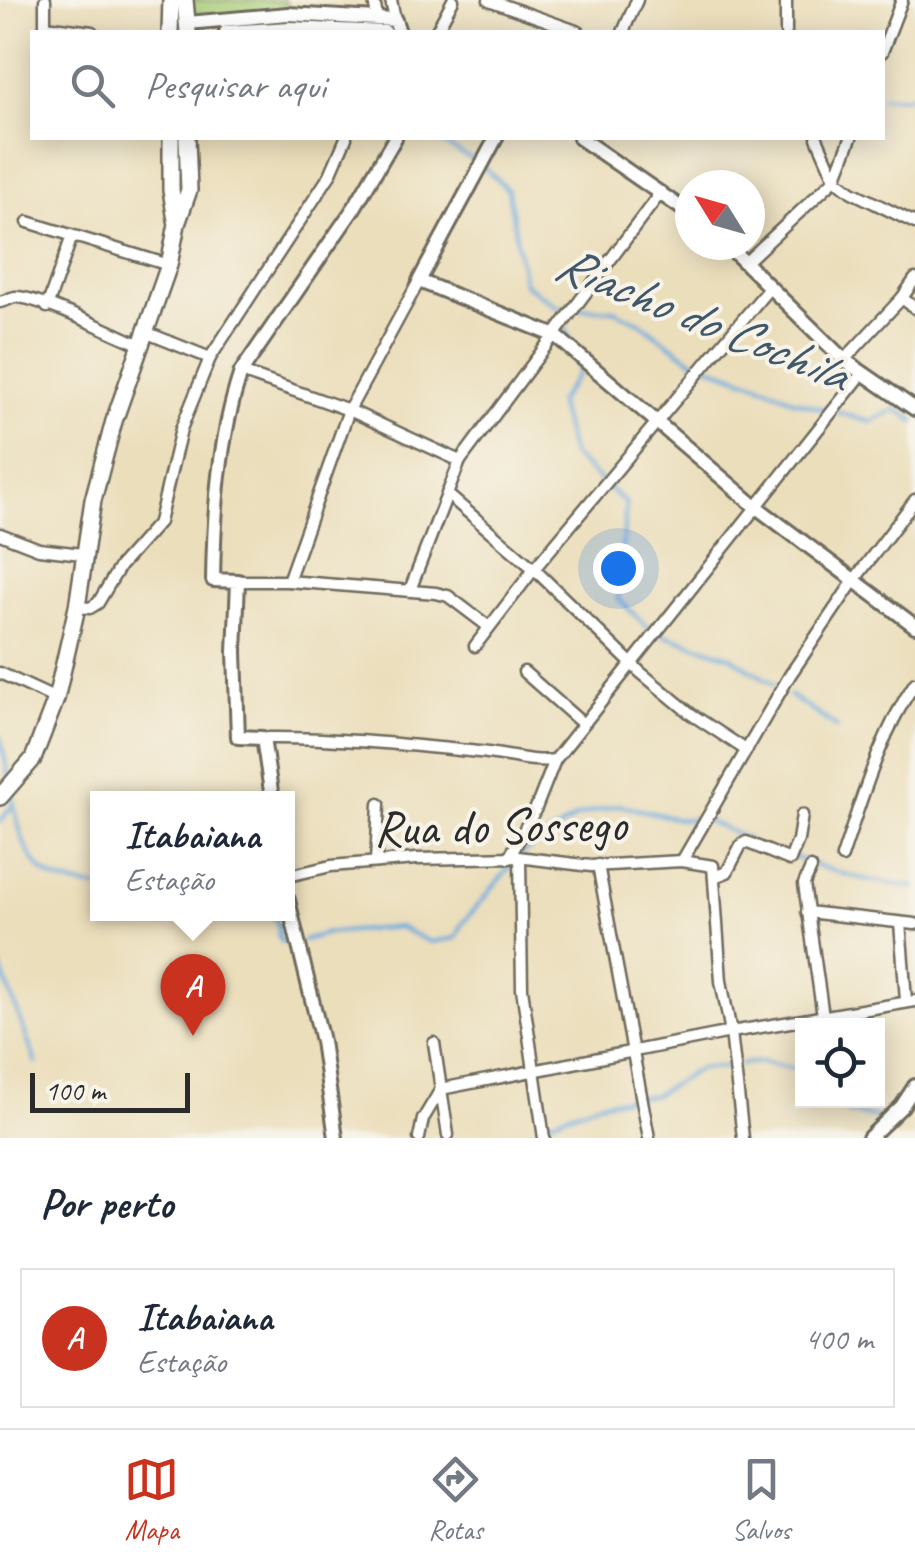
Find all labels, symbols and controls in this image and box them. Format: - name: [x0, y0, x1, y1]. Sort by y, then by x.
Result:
- search box: [30, 30, 885, 140]
- icon: search: [65, 58, 120, 113]
- text: Pesquisar aqui: [145, 62, 326, 109]
- north arrow: [675, 170, 765, 260]
- water label: Riacho do Cochila: [546, 230, 862, 408]
- your location: [593, 543, 644, 594]
- popup: [90, 791, 295, 921]
- street label: Rua do Sossego: [373, 792, 629, 860]
- text: Itabaiana: [125, 812, 260, 859]
- text: Estação: [125, 859, 214, 900]
- pin: A: [160, 954, 226, 1036]
- map controls: [795, 1018, 885, 1108]
- button: locate: [795, 1018, 885, 1108]
- scale bar: [30, 1068, 190, 1112]
- text: 100 m: [45, 1073, 105, 1108]
- text: Por perto: [40, 1177, 173, 1230]
- text: Itabaiana: [137, 1294, 272, 1341]
- text: A: [66, 1318, 83, 1359]
- text: 400 m: [804, 1318, 873, 1359]
- text: Estação: [137, 1341, 226, 1382]
- tab: Mapa: [124, 1452, 179, 1547]
- tab: Rotas: [428, 1452, 483, 1547]
- tab: Salvos: [732, 1452, 791, 1547]

